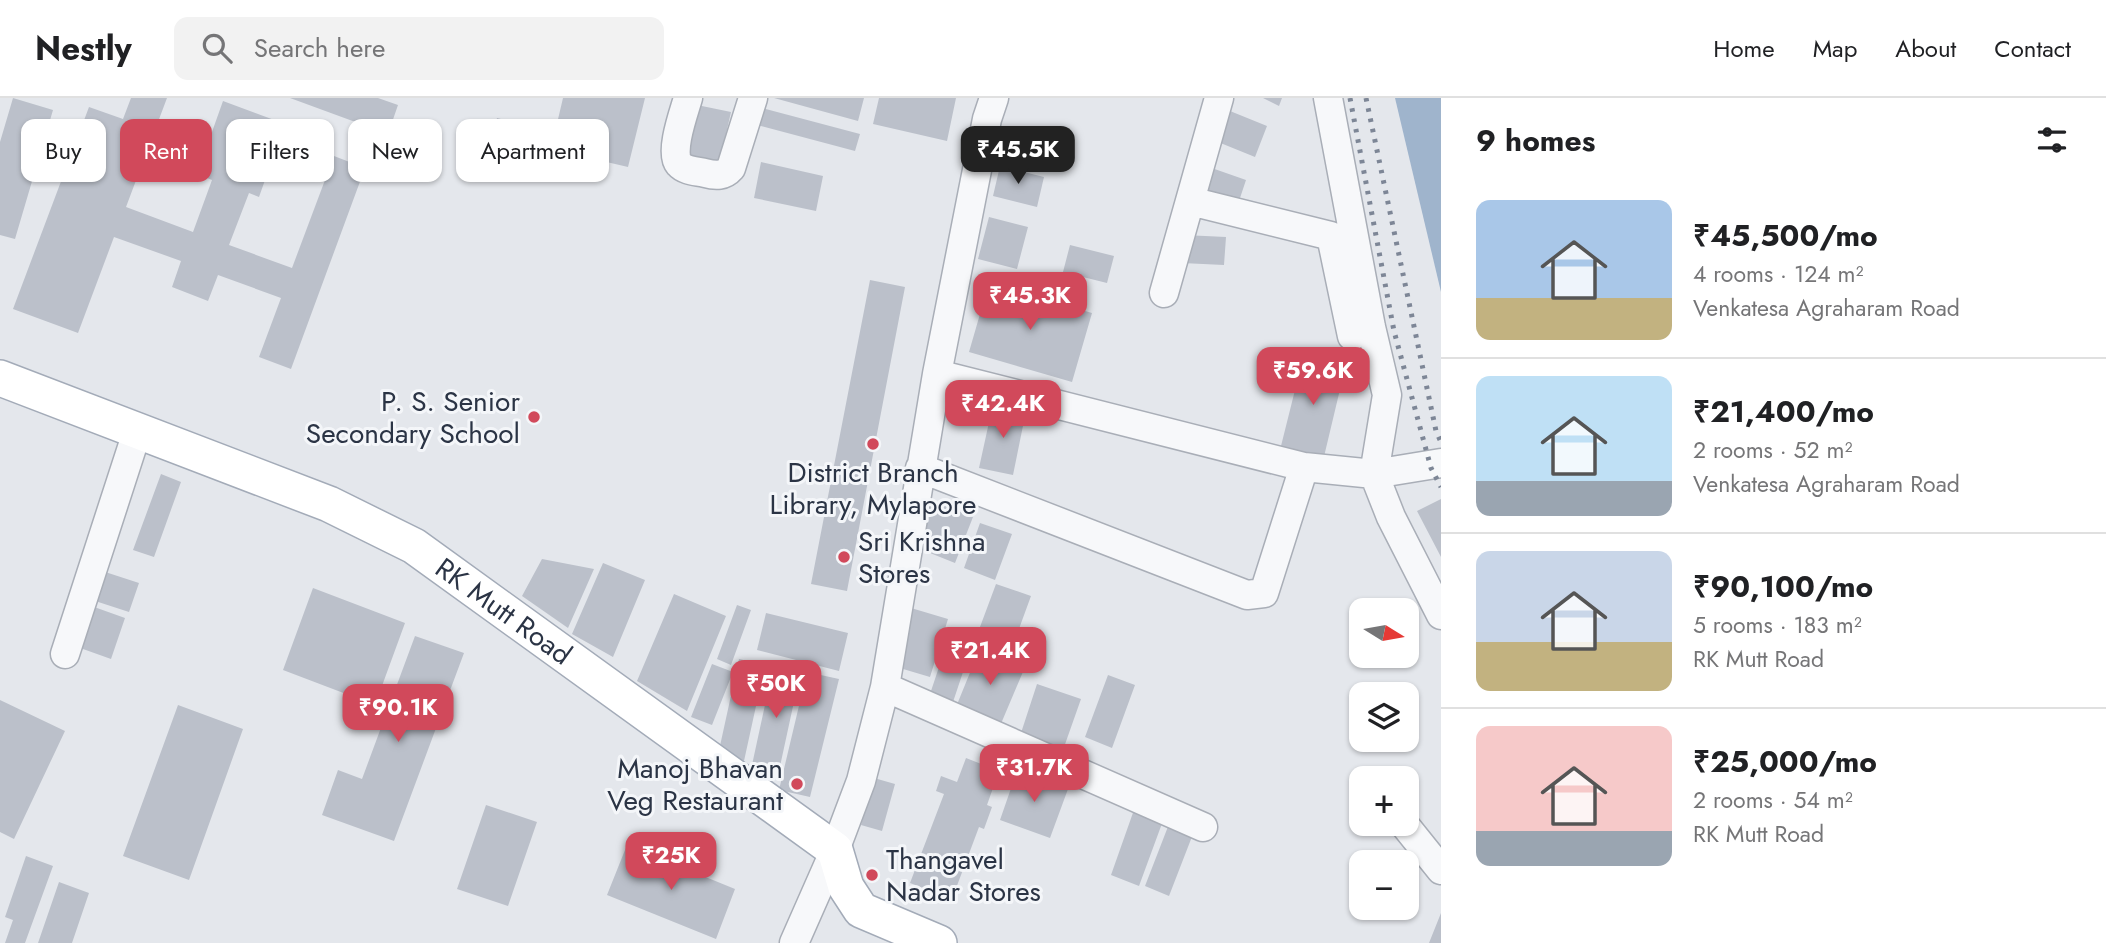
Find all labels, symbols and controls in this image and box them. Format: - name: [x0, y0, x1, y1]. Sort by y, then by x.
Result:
- search box: [174, 17, 664, 80]
- text: Nestly: [35, 25, 132, 72]
- icon: search: [198, 29, 236, 67]
- text: Search here: [254, 29, 385, 67]
- text: Home: [1713, 31, 1775, 66]
- text: Map: [1813, 31, 1857, 66]
- text: About: [1895, 31, 1956, 66]
- text: Contact: [1994, 31, 2071, 66]
- chip: Buy: [21, 119, 106, 182]
- chip: Rent: [120, 119, 212, 182]
- chip: Filters: [226, 119, 334, 182]
- chip: New: [348, 119, 442, 182]
- chip: Apartment: [456, 119, 609, 182]
- text: 9 homes: [1476, 119, 1595, 162]
- icon: filters: [2033, 121, 2071, 159]
- pin: ₹45.5K: [961, 126, 1075, 186]
- text: ₹45.5K: [977, 132, 1059, 166]
- text: ₹45,500/mo: [1693, 214, 1878, 257]
- icon: home: [1532, 228, 1616, 312]
- text: 4 rooms · 124 m²: [1693, 257, 1864, 291]
- pin: ₹45.3K: [973, 272, 1087, 332]
- text: ₹45.3K: [989, 278, 1071, 312]
- text: Venkatesa Agraharam Road: [1693, 291, 1960, 325]
- pin: ₹59.6K: [1256, 348, 1370, 407]
- text: ₹59.6K: [1273, 353, 1353, 387]
- pin: ₹42.4K: [946, 380, 1060, 440]
- place label: P. S. Senior Secondary School: [306, 381, 520, 454]
- text: ₹42.4K: [961, 386, 1045, 420]
- text: ₹21,400/mo: [1693, 390, 1874, 433]
- icon: home: [1532, 404, 1616, 488]
- marker: P. S. Senior Secondary School: [526, 409, 542, 425]
- text: 2 rooms · 52 m²: [1693, 433, 1852, 467]
- marker: District Branch Library, Mylapore: [865, 436, 881, 452]
- place label: District Branch Library, Mylapore: [770, 452, 976, 525]
- text: Venkatesa Agraharam Road: [1693, 467, 1960, 501]
- place label: Sri Krishna Stores: [858, 521, 986, 594]
- street label: RK Mutt Road: [427, 548, 580, 675]
- marker: Sri Krishna Stores: [836, 549, 852, 565]
- text: ₹90,100/mo: [1693, 565, 1873, 608]
- icon: home: [1532, 579, 1616, 663]
- north arrow: [1349, 598, 1419, 668]
- map controls: [1349, 598, 1419, 920]
- text: 5 rooms · 183 m²: [1693, 608, 1862, 642]
- pin: ₹21.4K: [933, 628, 1047, 687]
- text: ₹21.4K: [950, 633, 1030, 667]
- text: RK Mutt Road: [1693, 642, 1824, 676]
- pin: ₹50K: [735, 660, 817, 720]
- text: ₹50K: [746, 666, 806, 700]
- button: layers: [1349, 682, 1419, 752]
- pin: ₹90.1K: [341, 684, 455, 744]
- text: ₹90.1K: [359, 690, 437, 724]
- text: ₹25,000/mo: [1693, 740, 1877, 783]
- pin: ₹31.7K: [977, 744, 1091, 804]
- place label: Manoj Bhavan Veg Restaurant: [607, 748, 783, 821]
- text: ₹31.7K: [996, 750, 1072, 784]
- icon: home: [1532, 754, 1616, 838]
- button: +: [1349, 766, 1419, 836]
- marker: Manoj Bhavan Veg Restaurant: [789, 776, 805, 792]
- text: 2 rooms · 54 m²: [1693, 783, 1853, 817]
- text: RK Mutt Road: [1693, 817, 1824, 851]
- pin: ₹25K: [630, 832, 712, 892]
- text: ₹25K: [641, 838, 701, 872]
- place label: Thangavel Nadar Stores: [886, 839, 1041, 912]
- button: −: [1349, 850, 1419, 920]
- marker: Thangavel Nadar Stores: [864, 867, 880, 883]

